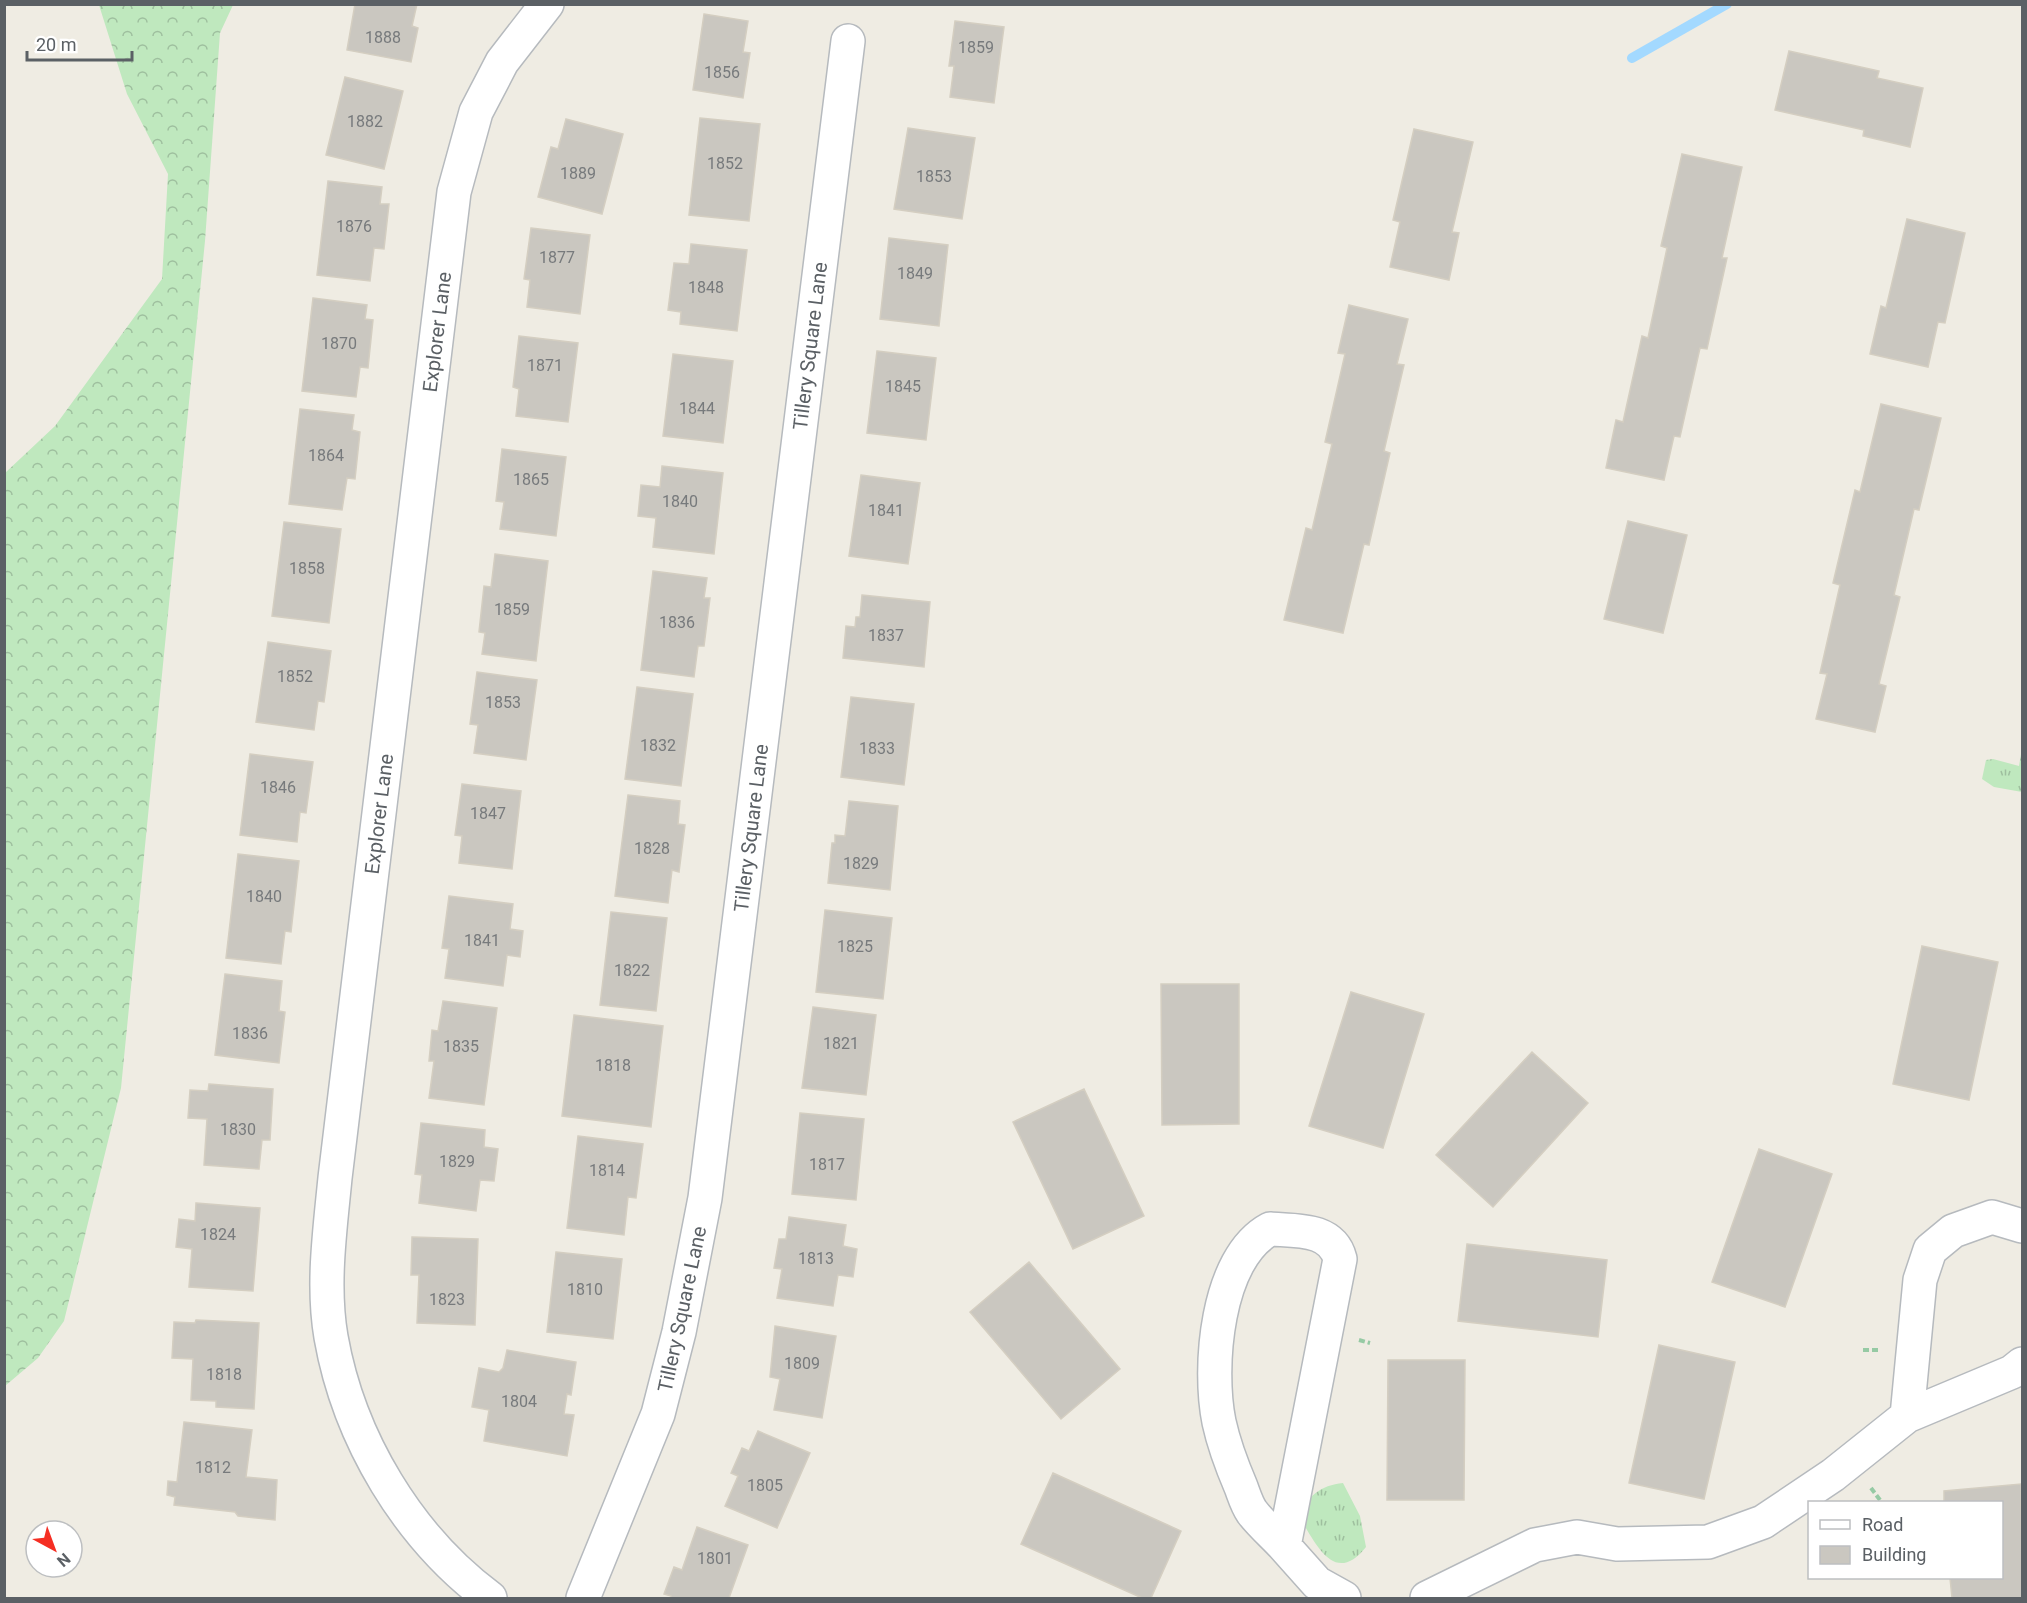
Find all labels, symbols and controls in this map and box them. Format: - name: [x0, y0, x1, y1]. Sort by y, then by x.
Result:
- scale bar: [27, 24, 132, 62]
- house number: 1888: [365, 28, 401, 47]
- text: 20 m: [36, 34, 76, 55]
- house number: 1859: [958, 38, 994, 57]
- house number: 1856: [704, 63, 740, 82]
- house number: 1882: [347, 112, 383, 131]
- house number: 1852: [707, 154, 743, 173]
- house number: 1889: [560, 164, 596, 183]
- house number: 1853: [916, 167, 952, 186]
- house number: 1876: [336, 217, 372, 236]
- house number: 1877: [539, 248, 575, 267]
- street label: Tillery Square Lane: [788, 261, 832, 431]
- house number: 1849: [897, 264, 933, 283]
- street label: Explorer Lane: [418, 270, 456, 394]
- house number: 1848: [688, 278, 724, 297]
- house number: 1870: [321, 334, 357, 353]
- house number: 1871: [527, 356, 563, 375]
- house number: 1845: [885, 377, 921, 396]
- house number: 1844: [679, 399, 715, 418]
- house number: 1864: [308, 446, 344, 465]
- house number: 1865: [513, 470, 549, 489]
- house number: 1840: [662, 492, 698, 511]
- house number: 1841: [868, 501, 904, 520]
- house number: 1858: [289, 559, 325, 578]
- house number: 1859: [494, 600, 530, 619]
- house number: 1836: [659, 613, 695, 632]
- house number: 1837: [868, 626, 904, 645]
- house number: 1852: [277, 667, 313, 686]
- house number: 1853: [485, 693, 521, 712]
- house number: 1832: [640, 736, 676, 755]
- house number: 1833: [859, 739, 895, 758]
- street label: Tillery Square Lane: [729, 743, 773, 913]
- street label: Explorer Lane: [360, 752, 398, 876]
- house number: 1846: [260, 778, 296, 797]
- house number: 1847: [470, 804, 506, 823]
- house number: 1828: [634, 839, 670, 858]
- house number: 1829: [843, 854, 879, 873]
- house number: 1840: [246, 887, 282, 906]
- house number: 1841: [464, 931, 500, 950]
- house number: 1825: [837, 937, 873, 956]
- house number: 1822: [614, 961, 650, 980]
- house number: 1836: [232, 1024, 268, 1043]
- house number: 1821: [823, 1034, 859, 1053]
- house number: 1835: [443, 1037, 479, 1056]
- house number: 1818: [595, 1056, 631, 1075]
- house number: 1830: [220, 1120, 256, 1139]
- house number: 1829: [439, 1152, 475, 1171]
- house number: 1817: [809, 1155, 845, 1174]
- house number: 1814: [589, 1161, 625, 1180]
- street label: Tillery Square Lane: [653, 1224, 711, 1394]
- house number: 1824: [200, 1225, 236, 1244]
- house number: 1813: [798, 1249, 834, 1268]
- house number: 1810: [567, 1280, 603, 1299]
- house number: 1823: [429, 1290, 465, 1309]
- house number: 1809: [784, 1354, 820, 1373]
- house number: 1818: [206, 1365, 242, 1384]
- house number: 1804: [501, 1392, 537, 1411]
- house number: 1812: [195, 1458, 231, 1477]
- house number: 1805: [747, 1476, 783, 1495]
- legend: [1808, 1501, 2003, 1579]
- text: Road: [1862, 1514, 1903, 1535]
- north arrow: [24, 1519, 84, 1579]
- text: Building: [1862, 1544, 1926, 1565]
- text: N: [53, 1549, 74, 1571]
- house number: 1801: [697, 1549, 733, 1568]

